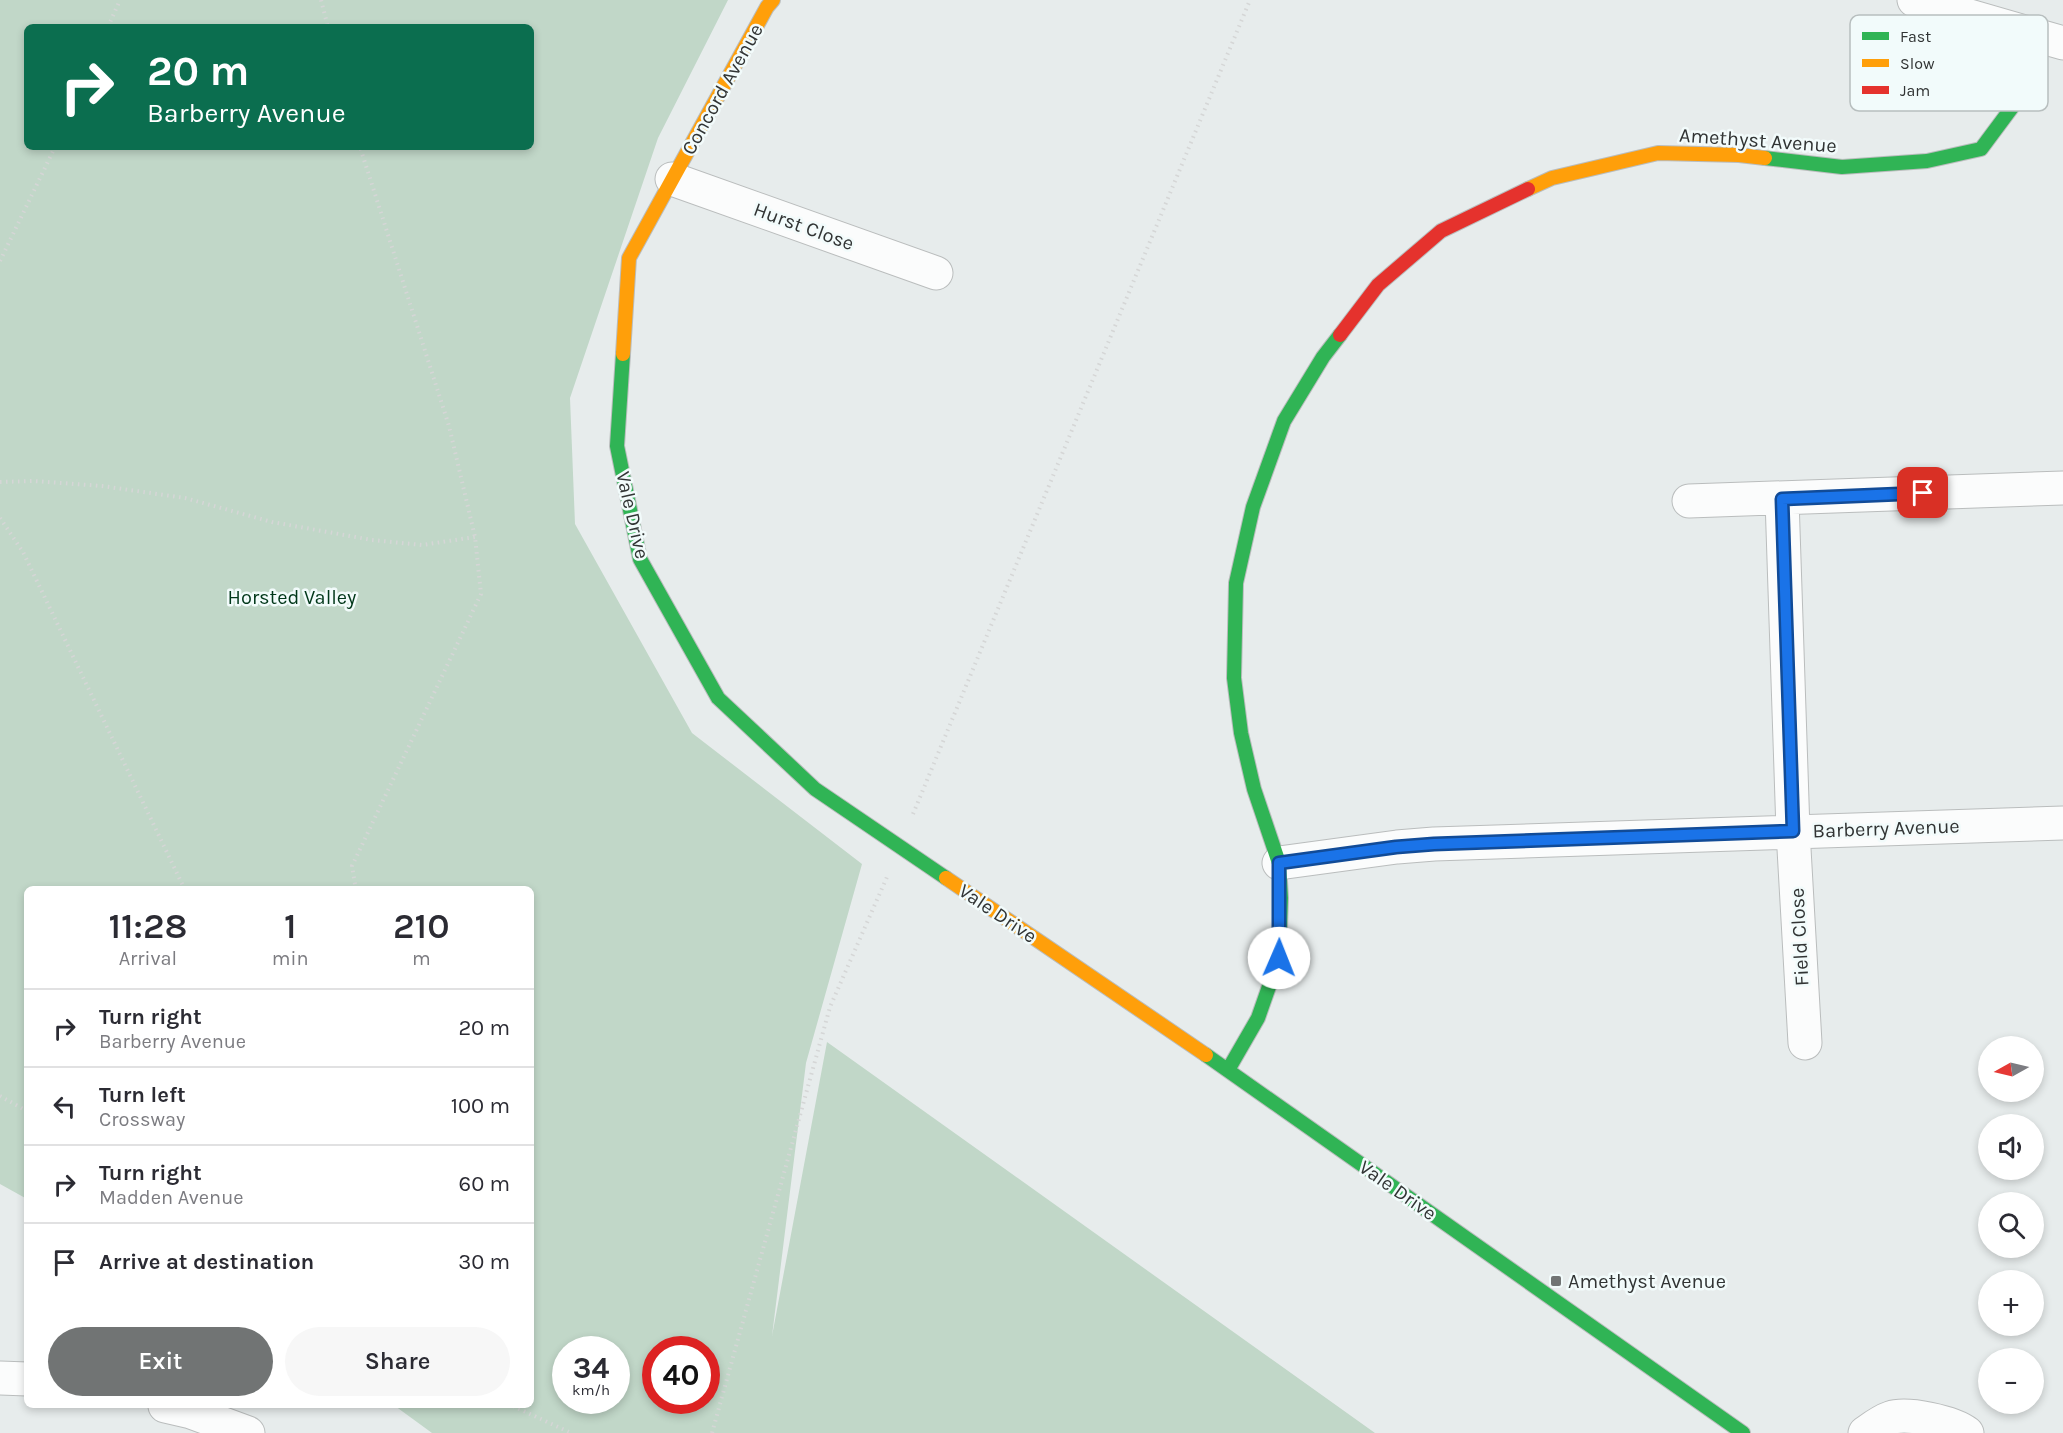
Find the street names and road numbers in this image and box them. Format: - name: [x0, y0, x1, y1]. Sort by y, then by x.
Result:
- street label: Concord Avenue: [677, 20, 768, 159]
- street label: Amethyst Avenue: [1678, 124, 1838, 157]
- street label: Hurst Close: [751, 198, 857, 255]
- street label: Vale Drive: [611, 469, 654, 561]
- street label: Barberry Avenue: [1812, 814, 1960, 843]
- street label: Vale Drive: [954, 879, 1041, 948]
- street label: Field Close: [1785, 887, 1814, 987]
- street label: Vale Drive: [1355, 1155, 1441, 1225]

